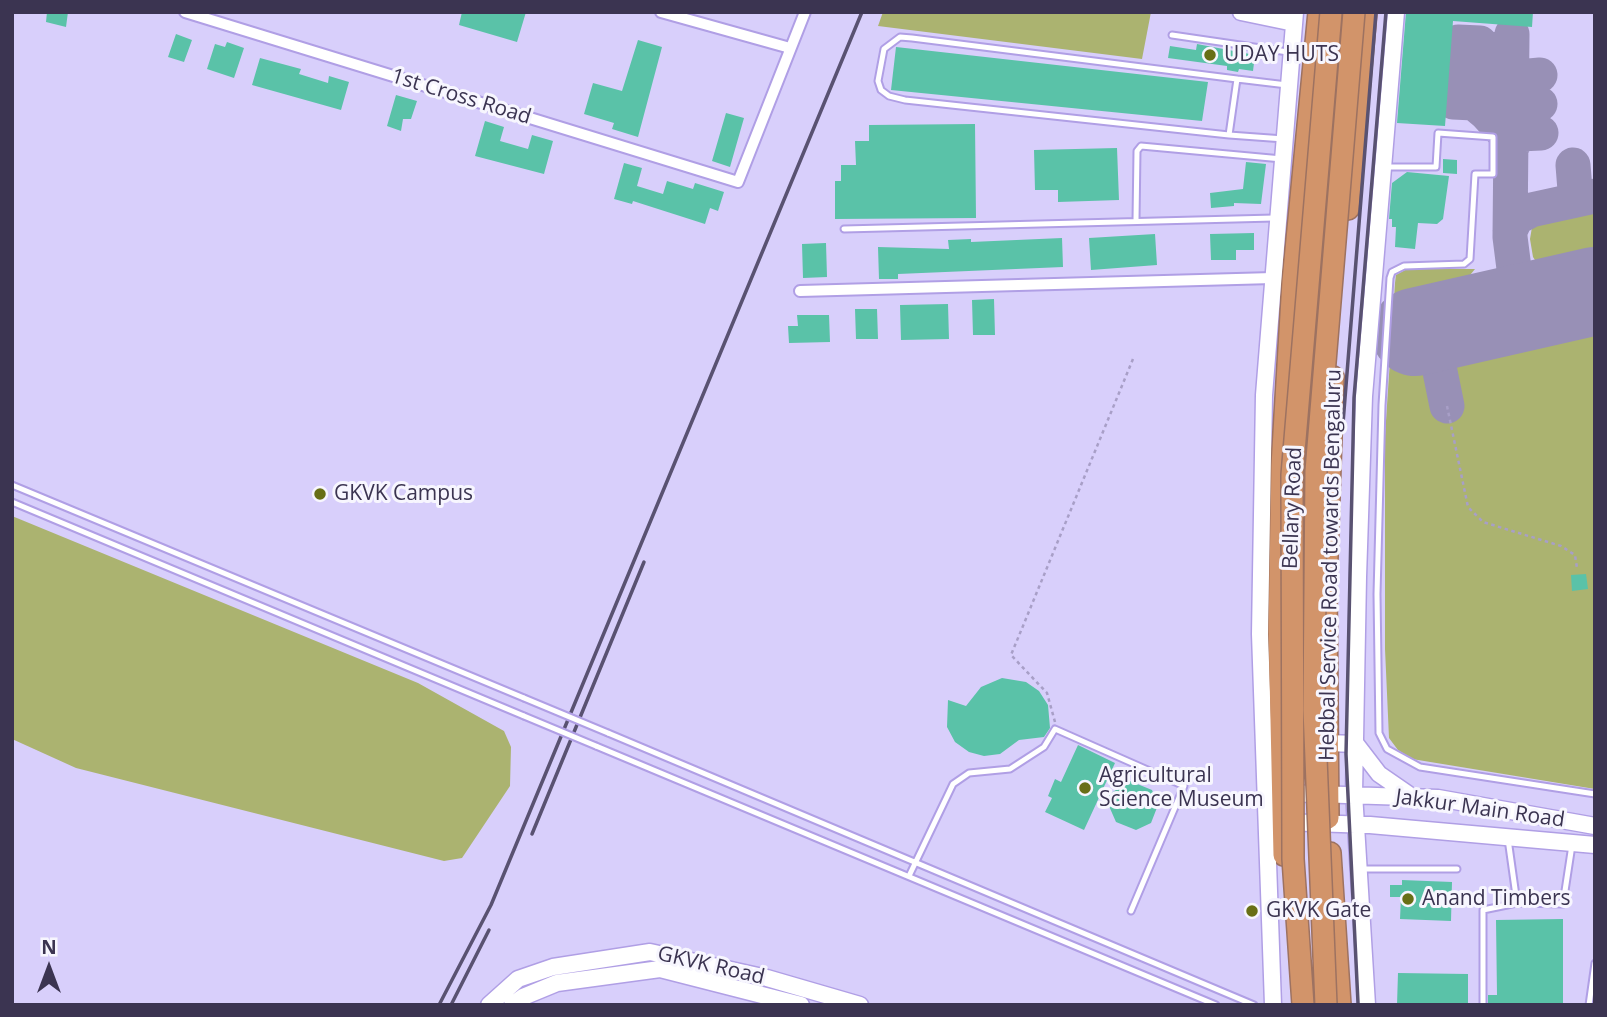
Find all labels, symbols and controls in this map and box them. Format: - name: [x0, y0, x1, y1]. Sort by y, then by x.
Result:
- place label: UDAY HUTS: [1224, 42, 1339, 68]
- marker: UDAY HUTS: [1202, 47, 1218, 63]
- street label: 1st Cross Road: [388, 64, 534, 130]
- street label: Hebbal Service Road towards Bengaluru: [1315, 369, 1347, 761]
- street label: Bellary Road: [1278, 446, 1308, 570]
- place label: GKVK Campus: [334, 481, 473, 507]
- marker: GKVK Campus: [312, 486, 328, 502]
- place label: Agricultural Science Museum: [1099, 763, 1264, 813]
- marker: Agricultural Science Museum: [1077, 780, 1093, 796]
- street label: Jakkur Main Road: [1394, 785, 1566, 833]
- place label: Anand Timbers: [1422, 886, 1571, 912]
- marker: Anand Timbers: [1400, 891, 1416, 907]
- place label: GKVK Gate: [1266, 898, 1371, 924]
- marker: GKVK Gate: [1244, 903, 1260, 919]
- north arrow: [14, 933, 84, 1003]
- text: N: [41, 934, 57, 960]
- street label: GKVK Road: [655, 941, 767, 991]

